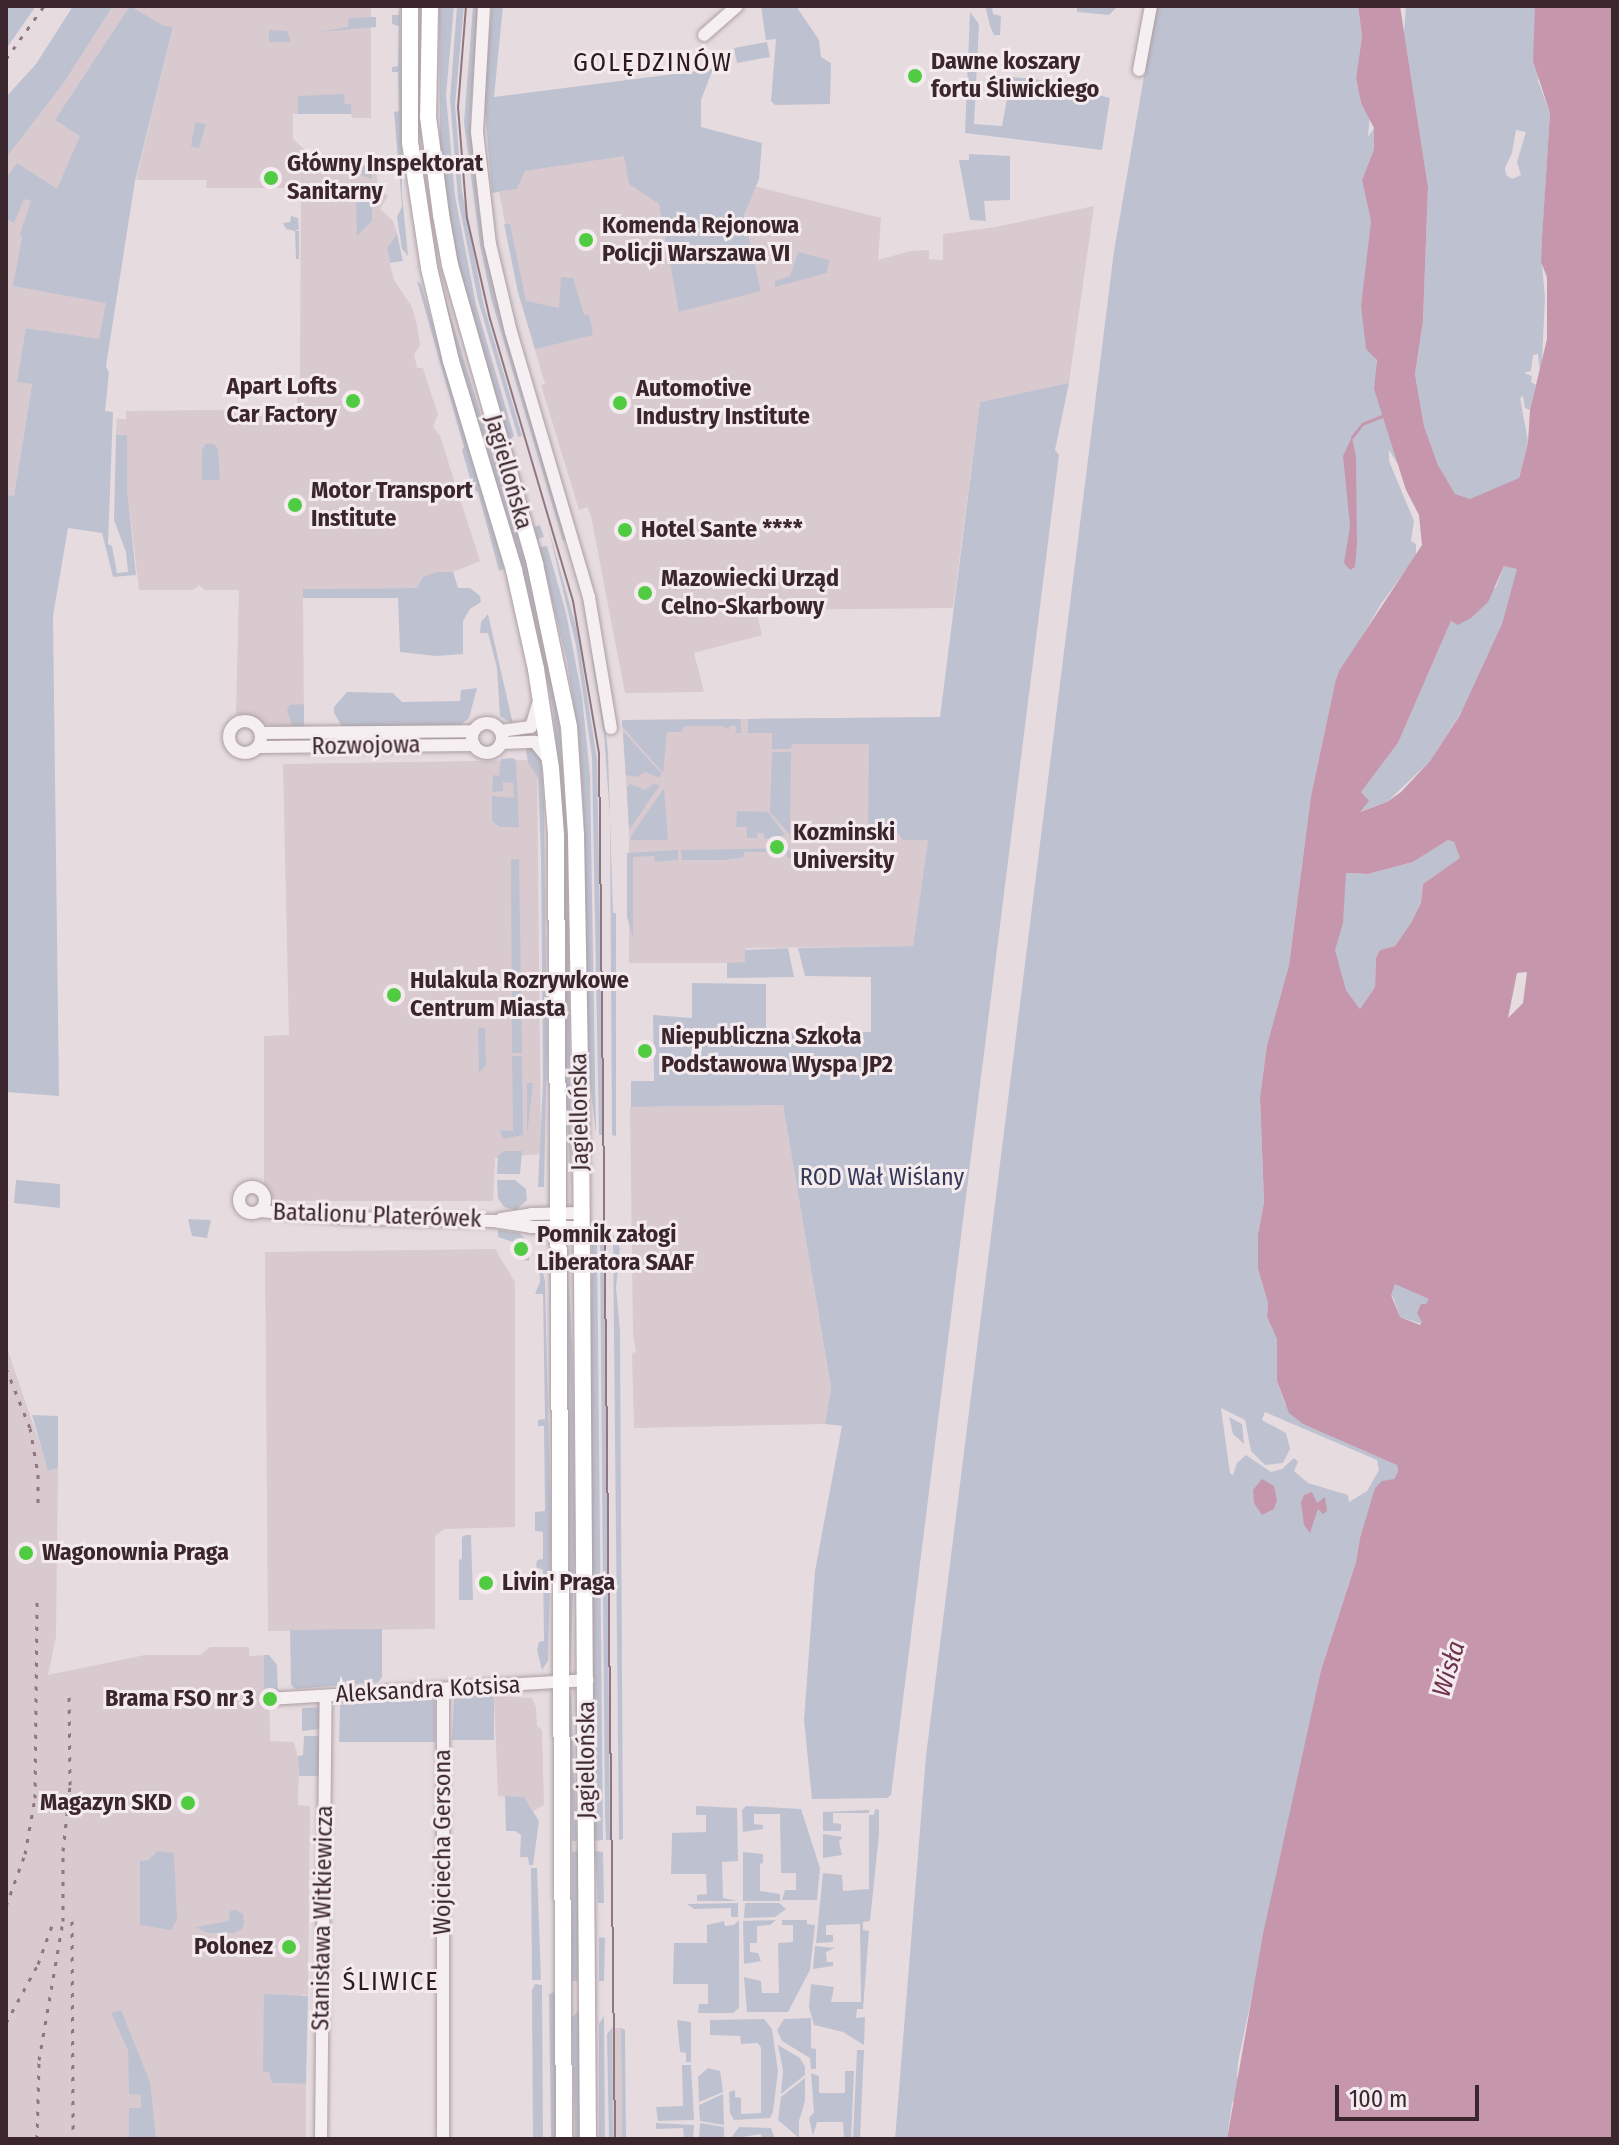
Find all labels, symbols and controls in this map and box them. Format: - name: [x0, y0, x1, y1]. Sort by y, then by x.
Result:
- district label: GOLĘDZINÓW: [573, 47, 733, 79]
- place label: Dawne koszary fortu Śliwickiego: [931, 48, 1099, 104]
- marker: Dawne koszary fortu Śliwickiego: [906, 67, 924, 85]
- place label: Główny Inspektorat Sanitarny: [287, 150, 483, 206]
- marker: Główny Inspektorat Sanitarny: [262, 169, 280, 187]
- place label: Komenda Rejonowa Policji Warszawa VI: [602, 212, 799, 268]
- marker: Komenda Rejonowa Policji Warszawa VI: [577, 231, 595, 249]
- place label: Apart Lofts Car Factory: [226, 373, 337, 429]
- place label: Automotive Industry Institute: [636, 375, 810, 431]
- marker: Apart Lofts Car Factory: [344, 392, 362, 410]
- marker: Automotive Industry Institute: [611, 394, 629, 412]
- street label: Jagiellońska: [478, 411, 538, 533]
- place label: Motor Transport Institute: [311, 477, 473, 533]
- marker: Motor Transport Institute: [286, 496, 304, 514]
- place label: Hotel Sante ****: [641, 516, 803, 544]
- marker: Hotel Sante ****: [616, 521, 634, 539]
- place label: Mazowiecki Urząd Celno-Skarbowy: [661, 565, 839, 621]
- marker: Mazowiecki Urząd Celno-Skarbowy: [636, 584, 654, 602]
- street label: Rozwojowa: [311, 731, 421, 761]
- place label: Kozminski University: [793, 819, 895, 875]
- marker: Kozminski University: [768, 838, 786, 856]
- place label: Hulakula Rozrywkowe Centrum Miasta: [410, 967, 629, 1023]
- marker: Hulakula Rozrywkowe Centrum Miasta: [385, 986, 403, 1004]
- place label: Niepubliczna Szkoła Podstawowa Wyspa JP2: [661, 1023, 893, 1079]
- marker: Niepubliczna Szkoła Podstawowa Wyspa JP2: [636, 1042, 654, 1060]
- street label: Jagiellońska: [565, 1053, 595, 1171]
- park label: ROD Wał Wiślany: [800, 1164, 964, 1192]
- street label: Batalionu Platerówek: [272, 1198, 482, 1234]
- place label: Pomnik załogi Liberatora SAAF: [537, 1221, 694, 1277]
- marker: Pomnik załogi Liberatora SAAF: [512, 1240, 530, 1258]
- place label: Wagonownia Praga: [42, 1539, 229, 1567]
- marker: Wagonownia Praga: [17, 1544, 35, 1562]
- place label: Livin' Praga: [502, 1569, 615, 1597]
- marker: Livin' Praga: [477, 1574, 495, 1592]
- water label: Wisła: [1426, 1637, 1472, 1701]
- street label: Aleksandra Kotsisa: [335, 1671, 521, 1709]
- place label: Brama FSO nr 3: [105, 1685, 254, 1713]
- marker: Brama FSO nr 3: [261, 1690, 279, 1708]
- street label: Jagiellońska: [573, 1701, 601, 1819]
- street label: Wojciecha Gersona: [429, 1749, 457, 1935]
- place label: Magazyn SKD: [40, 1789, 172, 1817]
- marker: Magazyn SKD: [179, 1794, 197, 1812]
- street label: Stanisława Witkiewicza: [307, 1805, 339, 2031]
- place label: Polonez: [194, 1933, 273, 1961]
- marker: Polonez: [280, 1938, 298, 1956]
- district label: ŚLIWICE: [343, 1966, 439, 1998]
- scale bar: [1339, 2069, 1483, 2119]
- text: 100 m: [1349, 2085, 1407, 2113]

